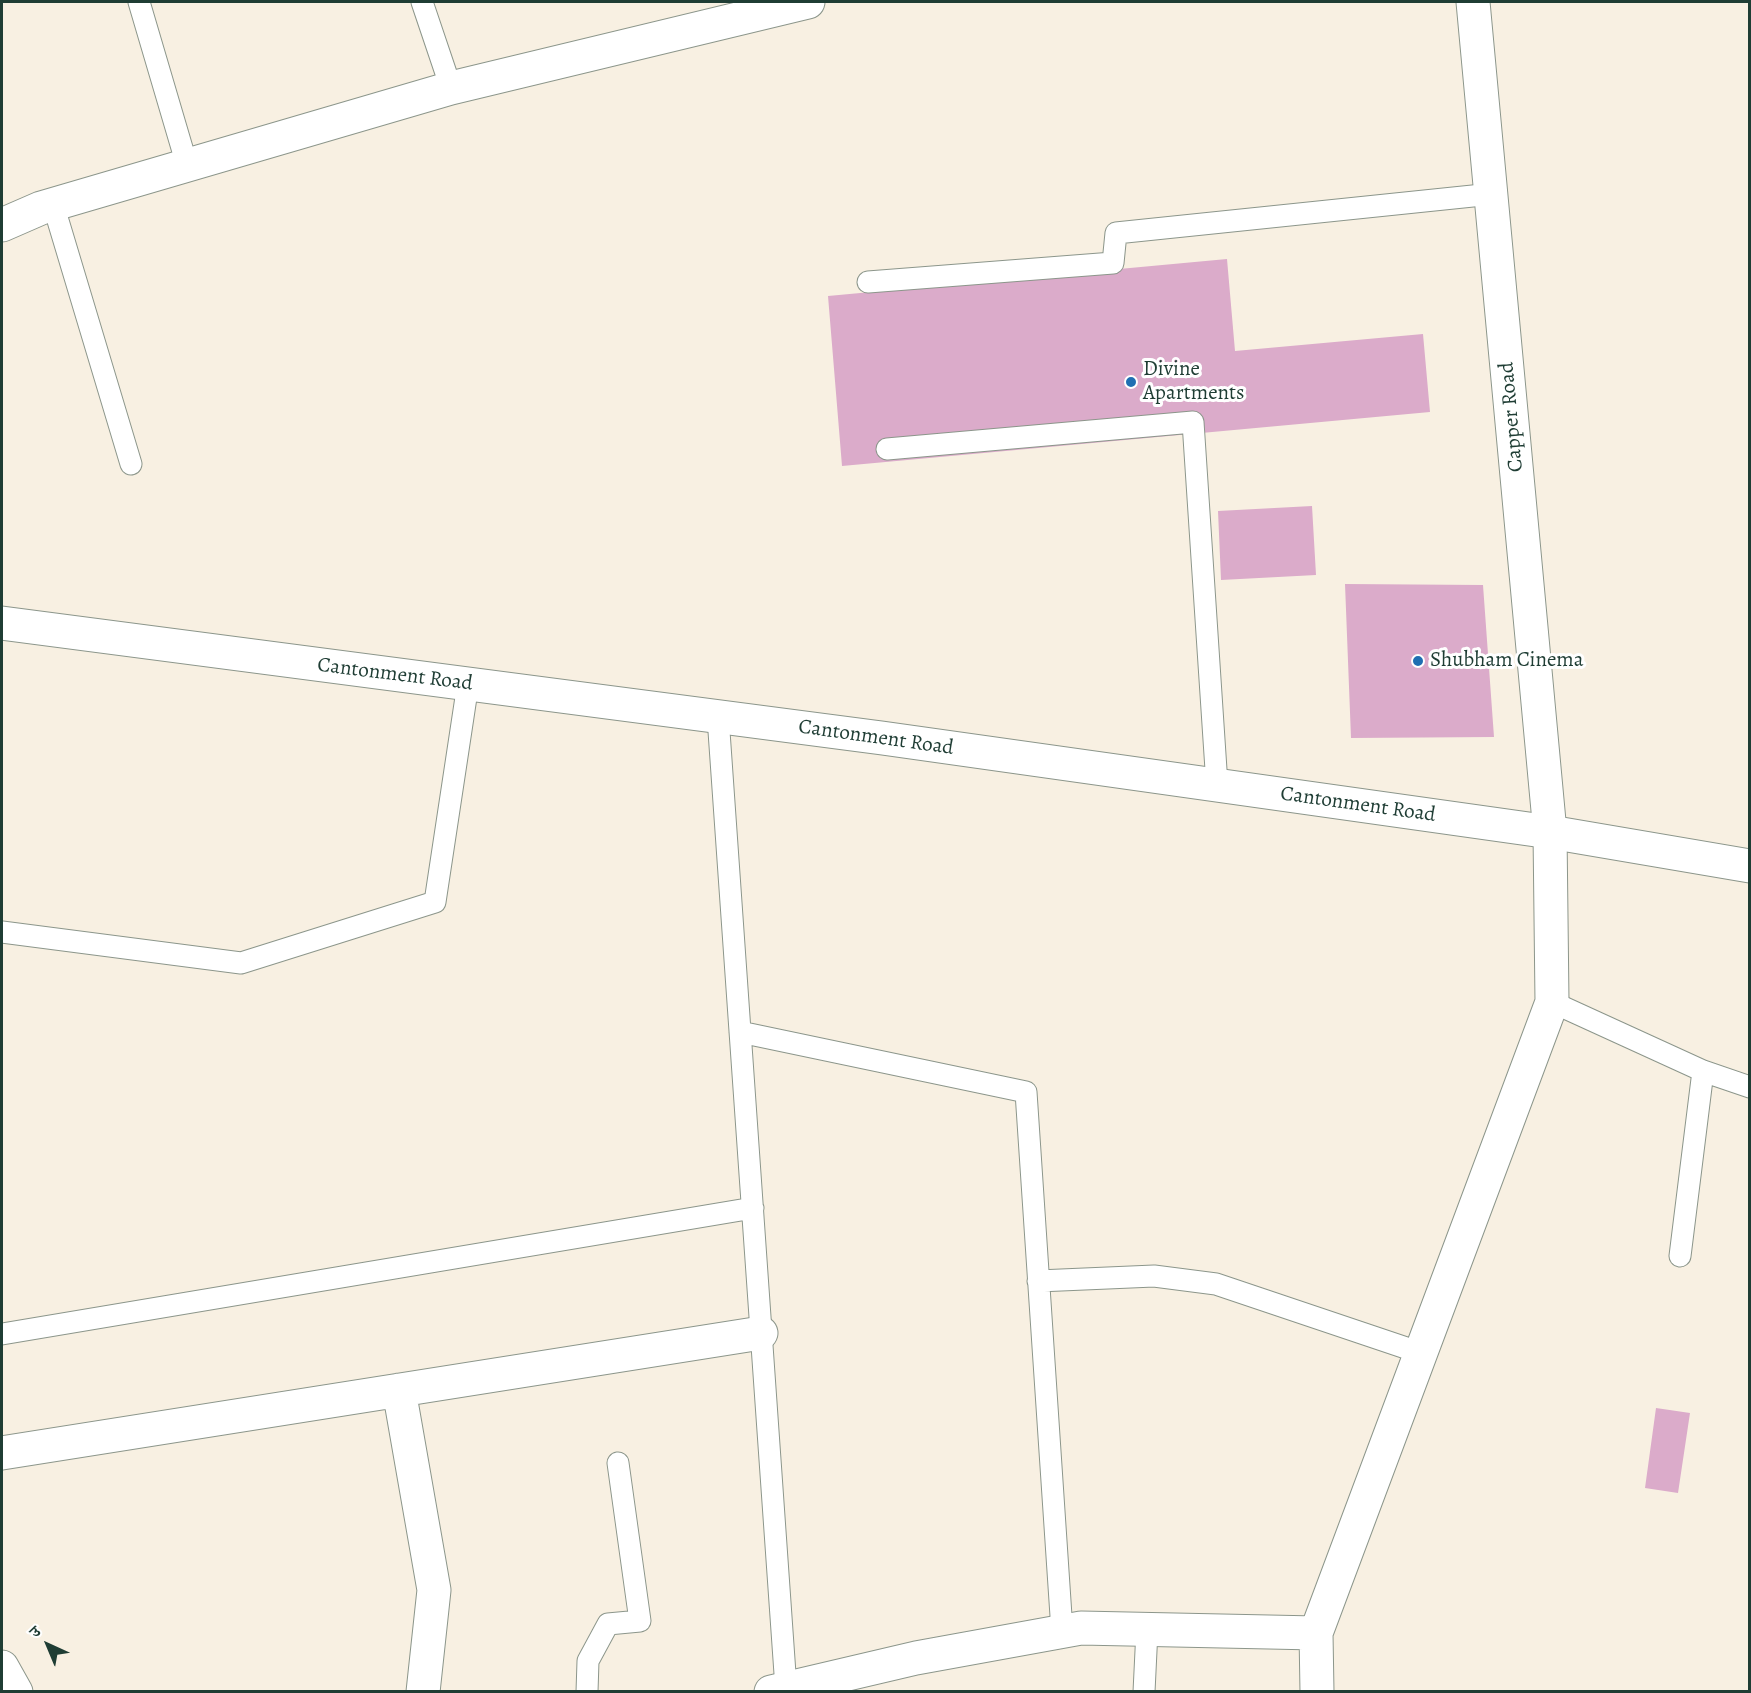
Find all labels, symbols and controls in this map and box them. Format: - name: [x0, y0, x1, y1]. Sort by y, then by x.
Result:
- place label: Divine Apartments: [1143, 357, 1244, 407]
- street label: Capper Road: [1495, 361, 1529, 473]
- marker: Divine Apartments: [1124, 375, 1138, 389]
- place label: Shubham Cinema: [1430, 648, 1584, 674]
- street label: Cantonment Road: [316, 653, 474, 697]
- marker: Shubham Cinema: [1411, 654, 1425, 668]
- street label: Cantonment Road: [797, 715, 955, 761]
- street label: Cantonment Road: [1279, 782, 1437, 828]
- north arrow: [18, 1615, 78, 1675]
- text: उ: [25, 1621, 46, 1643]

